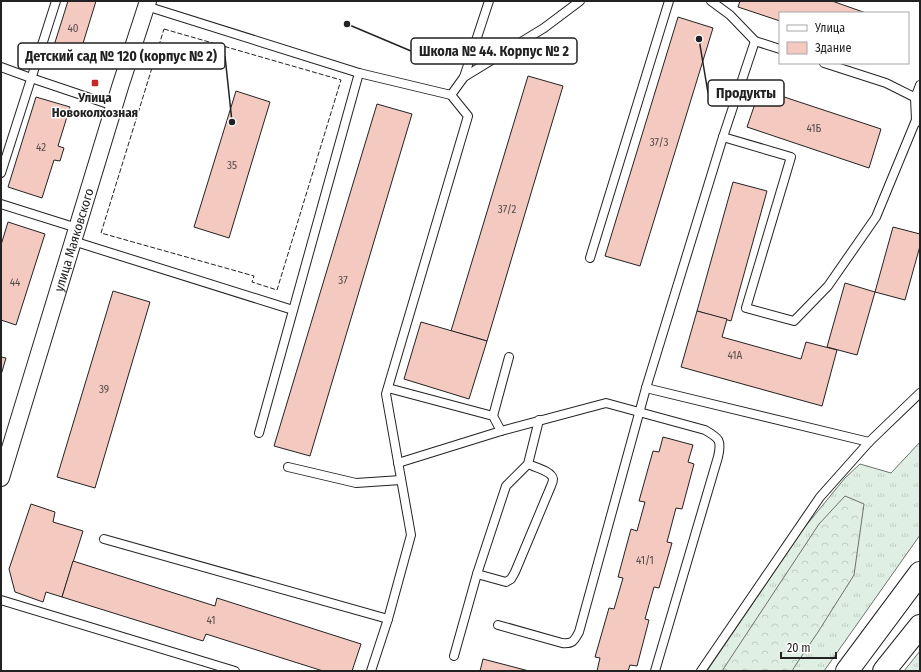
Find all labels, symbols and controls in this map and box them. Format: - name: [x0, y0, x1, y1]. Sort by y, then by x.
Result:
- legend: [779, 12, 909, 64]
- text: Улица: [814, 21, 845, 35]
- house number: 40: [67, 22, 79, 35]
- callout: Школа № 44. Корпус № 2: [411, 38, 577, 64]
- text: Здание: [815, 41, 851, 55]
- callout: Детский сад № 120 (корпус № 2): [18, 43, 225, 69]
- text: Школа № 44. Корпус № 2: [419, 43, 570, 60]
- text: Детский сад № 120 (корпус № 2): [24, 48, 217, 65]
- marker: Улица Новоколхозная: [90, 78, 100, 88]
- callout: Продукты: [708, 80, 784, 106]
- text: Продукты: [716, 85, 776, 102]
- place label: Улица Новоколхозная: [52, 90, 138, 120]
- house number: 41Б: [807, 122, 822, 135]
- house number: 37/3: [650, 136, 668, 149]
- house number: 42: [36, 141, 46, 154]
- house number: 35: [227, 159, 237, 172]
- street label: улица Маяковского: [51, 186, 97, 293]
- house number: 37/2: [498, 203, 516, 216]
- house number: 37: [338, 274, 348, 287]
- house number: 44: [10, 276, 21, 289]
- house number: 41А: [728, 349, 743, 362]
- house number: 39: [99, 383, 109, 396]
- house number: 41/1: [636, 554, 654, 567]
- house number: 41: [206, 614, 216, 627]
- scale bar: [781, 634, 836, 660]
- text: 20 m: [787, 641, 811, 655]

